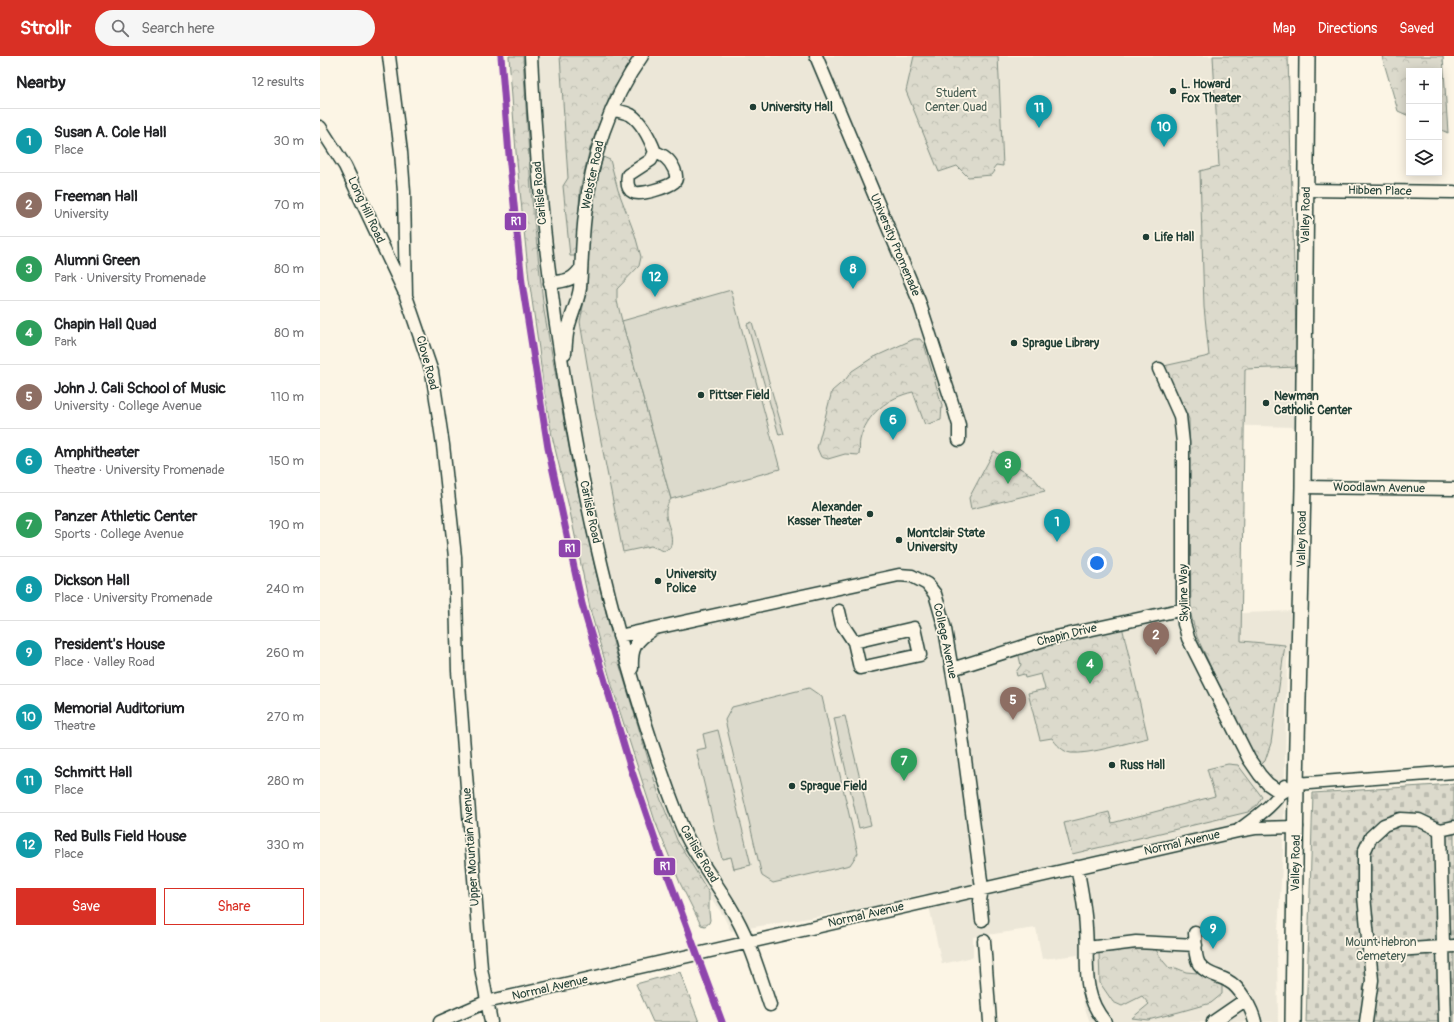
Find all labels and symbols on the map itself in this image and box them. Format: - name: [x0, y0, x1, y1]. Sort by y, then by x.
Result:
- place label: L. Howard Fox Theater: [1181, 77, 1242, 106]
- park label: Student Center Quad: [925, 86, 987, 115]
- marker: L. Howard Fox Theater: [1168, 86, 1178, 96]
- pin: 11: [1026, 95, 1052, 128]
- place label: University Hall: [761, 100, 833, 115]
- marker: University Hall: [748, 102, 758, 112]
- pin: 10: [1151, 114, 1177, 147]
- street label: Webster Road: [578, 139, 608, 211]
- street label: Carlisle Road: [530, 160, 550, 225]
- street label: Long Hill Road: [344, 174, 388, 246]
- street label: Hibben Place: [1348, 183, 1412, 199]
- street label: Valley Road: [1298, 186, 1314, 244]
- street label: University Promenade: [867, 191, 923, 299]
- line badge: R1: [504, 212, 527, 231]
- text: R1: [511, 215, 521, 228]
- place label: Life Hall: [1154, 230, 1195, 245]
- marker: Life Hall: [1141, 232, 1151, 242]
- pin: 8: [840, 256, 866, 289]
- pin: 12: [642, 264, 668, 297]
- street label: Clove Road: [413, 334, 441, 392]
- place label: Sprague Library: [1022, 336, 1100, 351]
- marker: Sprague Library: [1009, 338, 1019, 348]
- place label: Pittser Field: [709, 388, 770, 403]
- place label: Newman Catholic Center: [1274, 389, 1353, 418]
- marker: Pittser Field: [696, 390, 706, 400]
- marker: Newman Catholic Center: [1261, 398, 1271, 408]
- pin: 6: [880, 407, 906, 440]
- pin: 3: [995, 451, 1021, 484]
- street label: Carlisle Road: [576, 479, 604, 545]
- street label: Woodlawn Avenue: [1333, 480, 1425, 496]
- place label: Alexander Kasser Theater: [787, 500, 863, 529]
- marker: Alexander Kasser Theater: [865, 509, 875, 519]
- pin: 1: [1044, 509, 1070, 542]
- street label: Valley Road: [1294, 510, 1310, 568]
- place label: Montclair State University: [907, 526, 986, 555]
- marker: Montclair State University: [894, 535, 904, 545]
- line badge: R1: [558, 539, 581, 558]
- text: R1: [565, 542, 575, 555]
- your location: [1087, 553, 1107, 573]
- street label: Skyline Way: [1176, 564, 1192, 622]
- place label: University Police: [666, 567, 717, 596]
- marker: University Police: [653, 576, 663, 586]
- street label: College Avenue: [930, 602, 960, 680]
- street label: Chapin Drive: [1035, 620, 1099, 650]
- pin: 2: [1143, 622, 1169, 655]
- pin: 4: [1077, 651, 1103, 684]
- pin: 5: [1000, 687, 1026, 720]
- pin: 7: [891, 748, 917, 781]
- place label: Russ Hall: [1120, 758, 1165, 773]
- marker: Russ Hall: [1107, 760, 1117, 770]
- place label: Sprague Field: [800, 779, 867, 794]
- marker: Sprague Field: [787, 781, 797, 791]
- street label: Upper Mountain Avenue: [459, 787, 483, 907]
- street label: Carlisle Road: [677, 823, 722, 885]
- street label: Normal Avenue: [1143, 827, 1221, 859]
- street label: Valley Road: [1288, 834, 1304, 892]
- line badge: R1: [653, 857, 676, 876]
- text: R1: [660, 860, 670, 873]
- street label: Normal Avenue: [827, 899, 905, 931]
- pin: 9: [1200, 916, 1226, 949]
- park label: Mount Hebron Cemetery: [1345, 935, 1417, 964]
- street label: Normal Avenue: [511, 972, 589, 1004]

